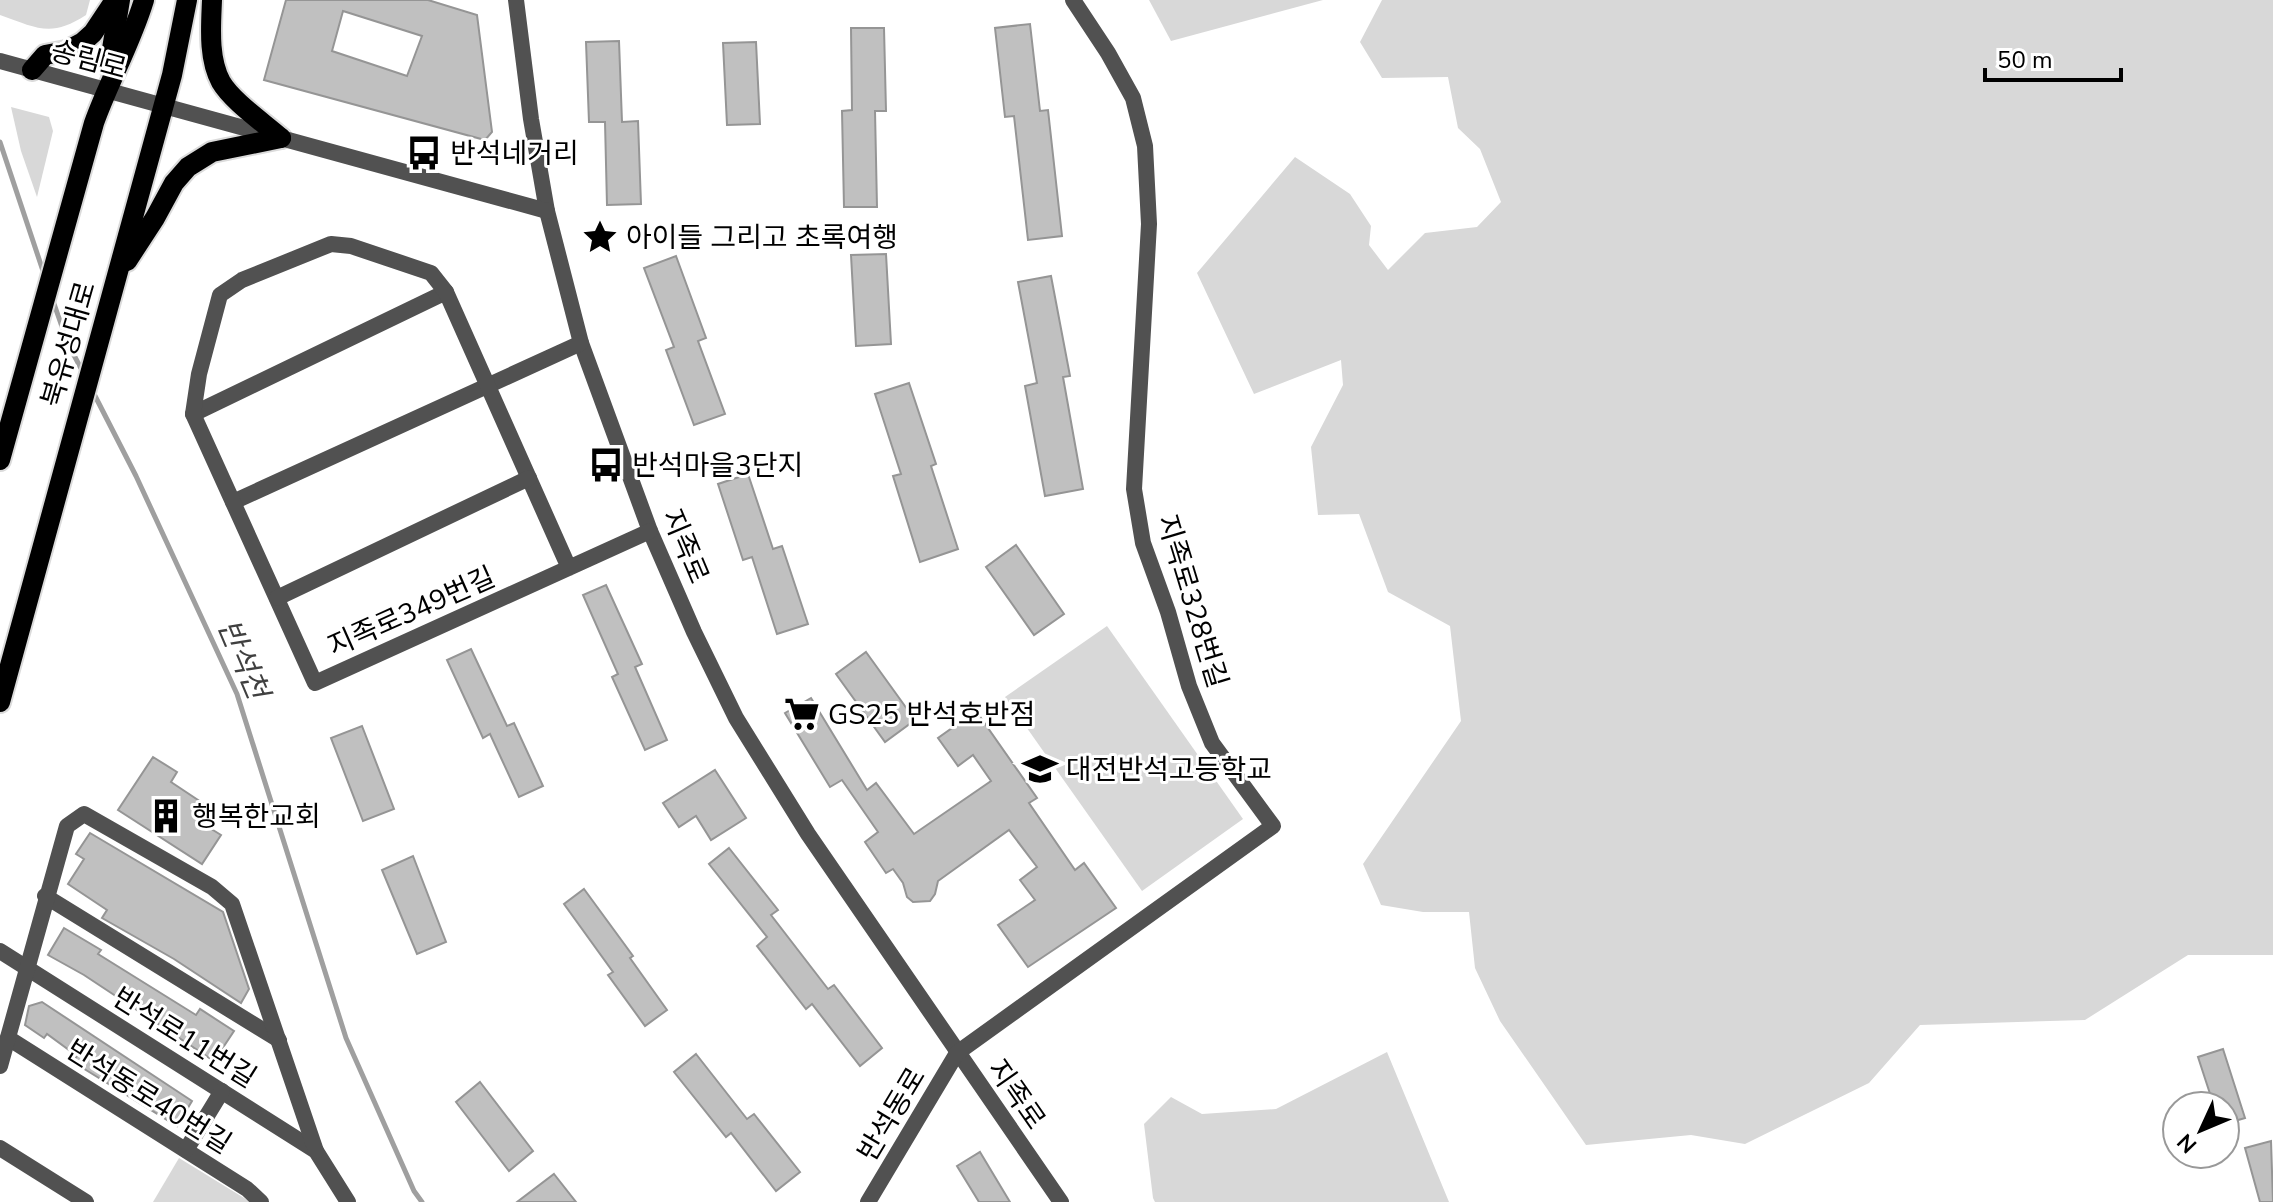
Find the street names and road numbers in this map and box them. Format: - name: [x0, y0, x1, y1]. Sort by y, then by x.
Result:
- street label: 송림로: [46, 32, 131, 88]
- street label: 북유성대로: [33, 277, 105, 411]
- street label: 지족로: [652, 503, 718, 589]
- street label: 지족로328번길: [1148, 510, 1236, 693]
- street label: 지족로349번길: [322, 558, 501, 666]
- street label: 반석로11번길: [106, 979, 263, 1097]
- street label: 반석동로40번길: [59, 1031, 238, 1163]
- street label: 지족로: [978, 1052, 1054, 1137]
- street label: 반석동로: [849, 1061, 935, 1168]

